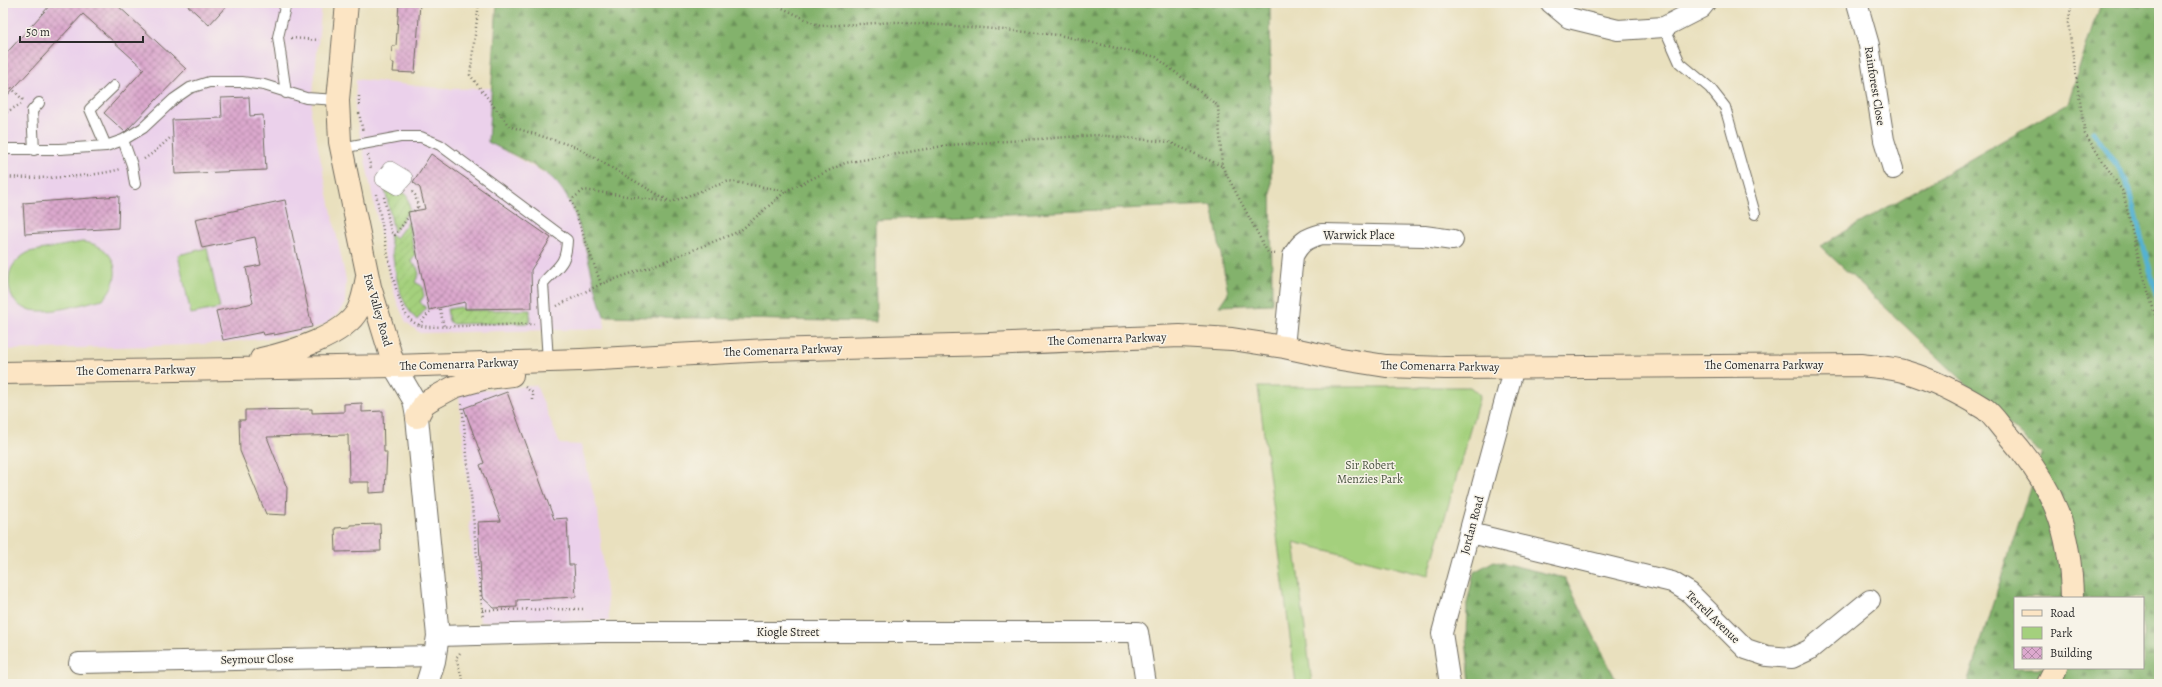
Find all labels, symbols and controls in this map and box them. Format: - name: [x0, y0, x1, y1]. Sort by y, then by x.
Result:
- scale bar: [20, 18, 143, 44]
- text: 50 m: [26, 24, 50, 40]
- street label: Rainforest Close: [1861, 45, 1889, 127]
- street label: Warwick Place: [1322, 227, 1395, 243]
- street label: Fox Valley Road: [360, 272, 396, 349]
- street label: The Comenarra Parkway: [1047, 329, 1167, 349]
- street label: The Comenarra Parkway: [723, 340, 843, 360]
- street label: The Comenarra Parkway: [399, 354, 519, 374]
- street label: The Comenarra Parkway: [1380, 357, 1500, 375]
- street label: The Comenarra Parkway: [1705, 357, 1824, 373]
- street label: The Comenarra Parkway: [76, 361, 196, 379]
- park label: Sir Robert Menzies Park: [1337, 457, 1403, 487]
- street label: Jordan Road: [1457, 493, 1488, 556]
- street label: Terrell Avenue: [1682, 587, 1744, 647]
- legend: [2014, 597, 2144, 669]
- text: Road: [2050, 605, 2076, 621]
- street label: Kiogle Street: [756, 624, 820, 640]
- text: Park: [2050, 625, 2073, 641]
- text: Building: [2050, 645, 2092, 661]
- street label: Seymour Close: [220, 650, 294, 668]

